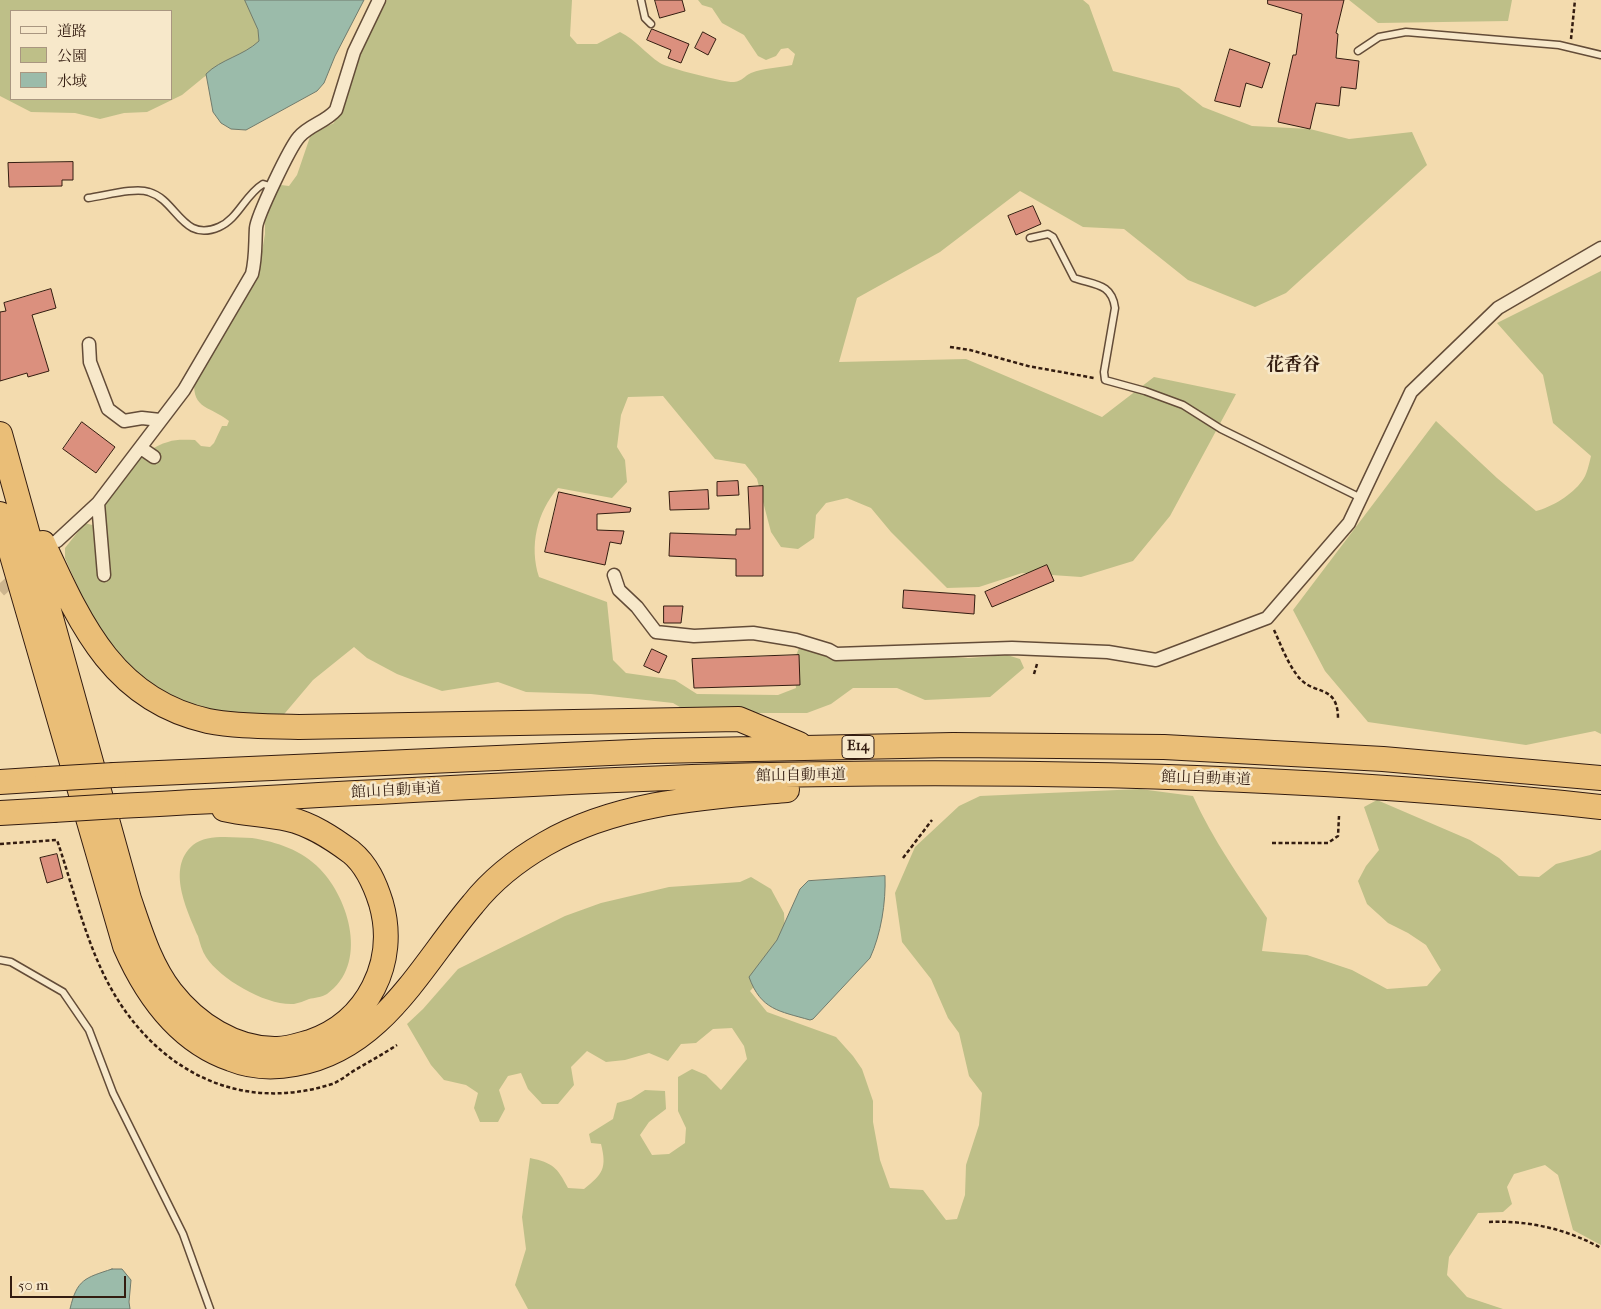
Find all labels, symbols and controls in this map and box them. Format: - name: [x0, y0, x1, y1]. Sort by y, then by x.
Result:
- legend: [10, 10, 172, 100]
- text: 道路: [57, 22, 87, 40]
- text: 公園: [57, 47, 87, 65]
- text: 水域: [57, 72, 87, 90]
- district label: 花香谷: [1266, 355, 1320, 377]
- road number: E14: [842, 736, 874, 759]
- street label: 館山自動車道: [756, 766, 846, 786]
- street label: 館山自動車道: [1161, 768, 1251, 790]
- street label: 館山自動車道: [351, 780, 441, 802]
- scale bar: [12, 1266, 129, 1298]
- text: 50 m: [18, 1276, 48, 1294]

